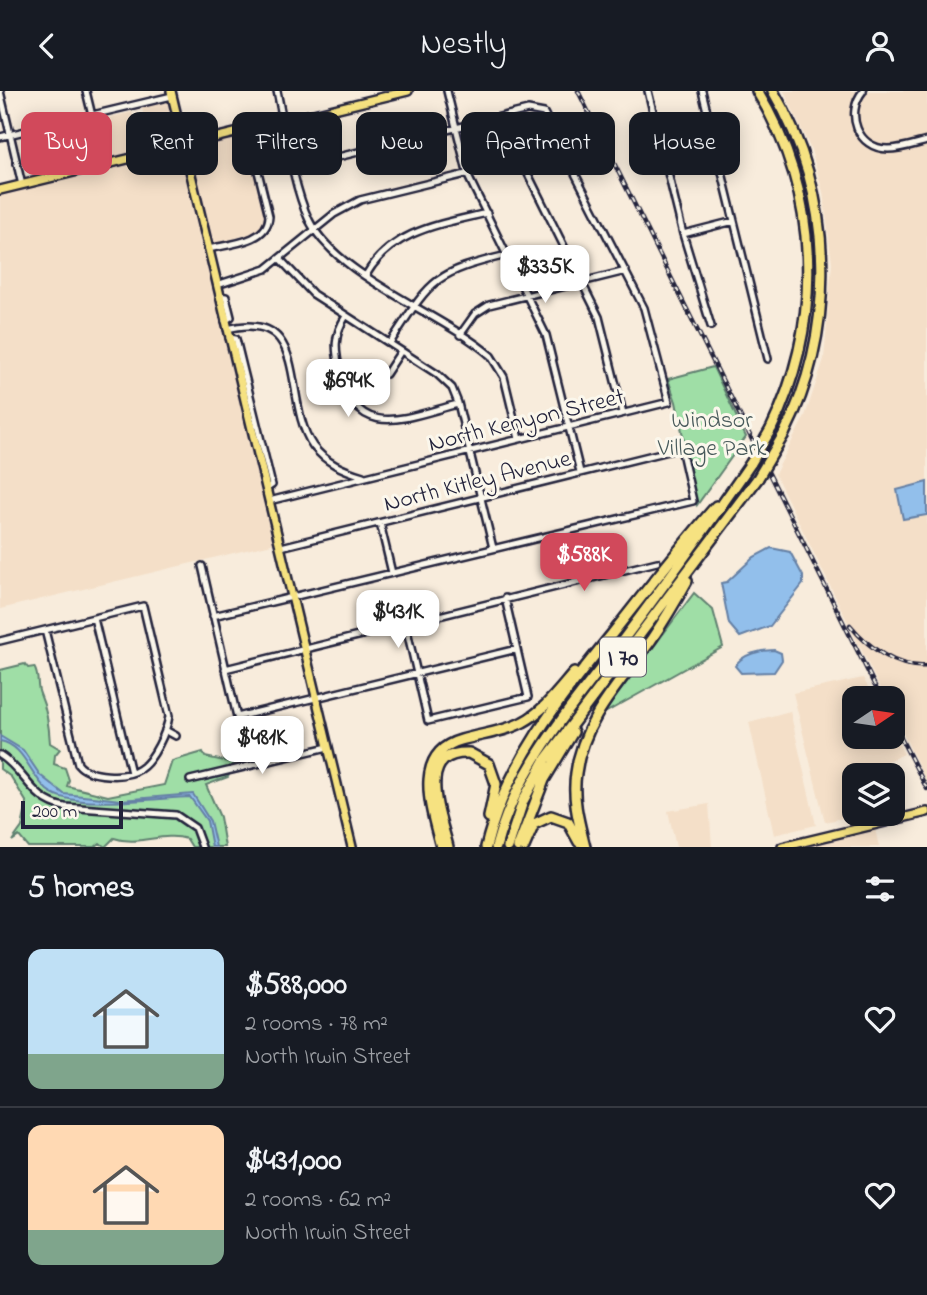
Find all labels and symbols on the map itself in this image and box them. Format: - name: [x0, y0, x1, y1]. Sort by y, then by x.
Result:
- pin: $335K: [496, 245, 594, 305]
- pin: $694K: [299, 359, 397, 419]
- street label: North Kenyon Street: [425, 380, 628, 464]
- park label: Windsor Village Park: [657, 404, 767, 467]
- street label: North Kitley Avenue: [380, 442, 575, 524]
- pin: $588K: [535, 533, 633, 593]
- pin: $431K: [349, 591, 447, 650]
- road number: I 70: [600, 637, 646, 677]
- north arrow: [842, 686, 905, 749]
- pin: $481K: [213, 717, 311, 776]
- scale bar: [21, 798, 122, 830]

